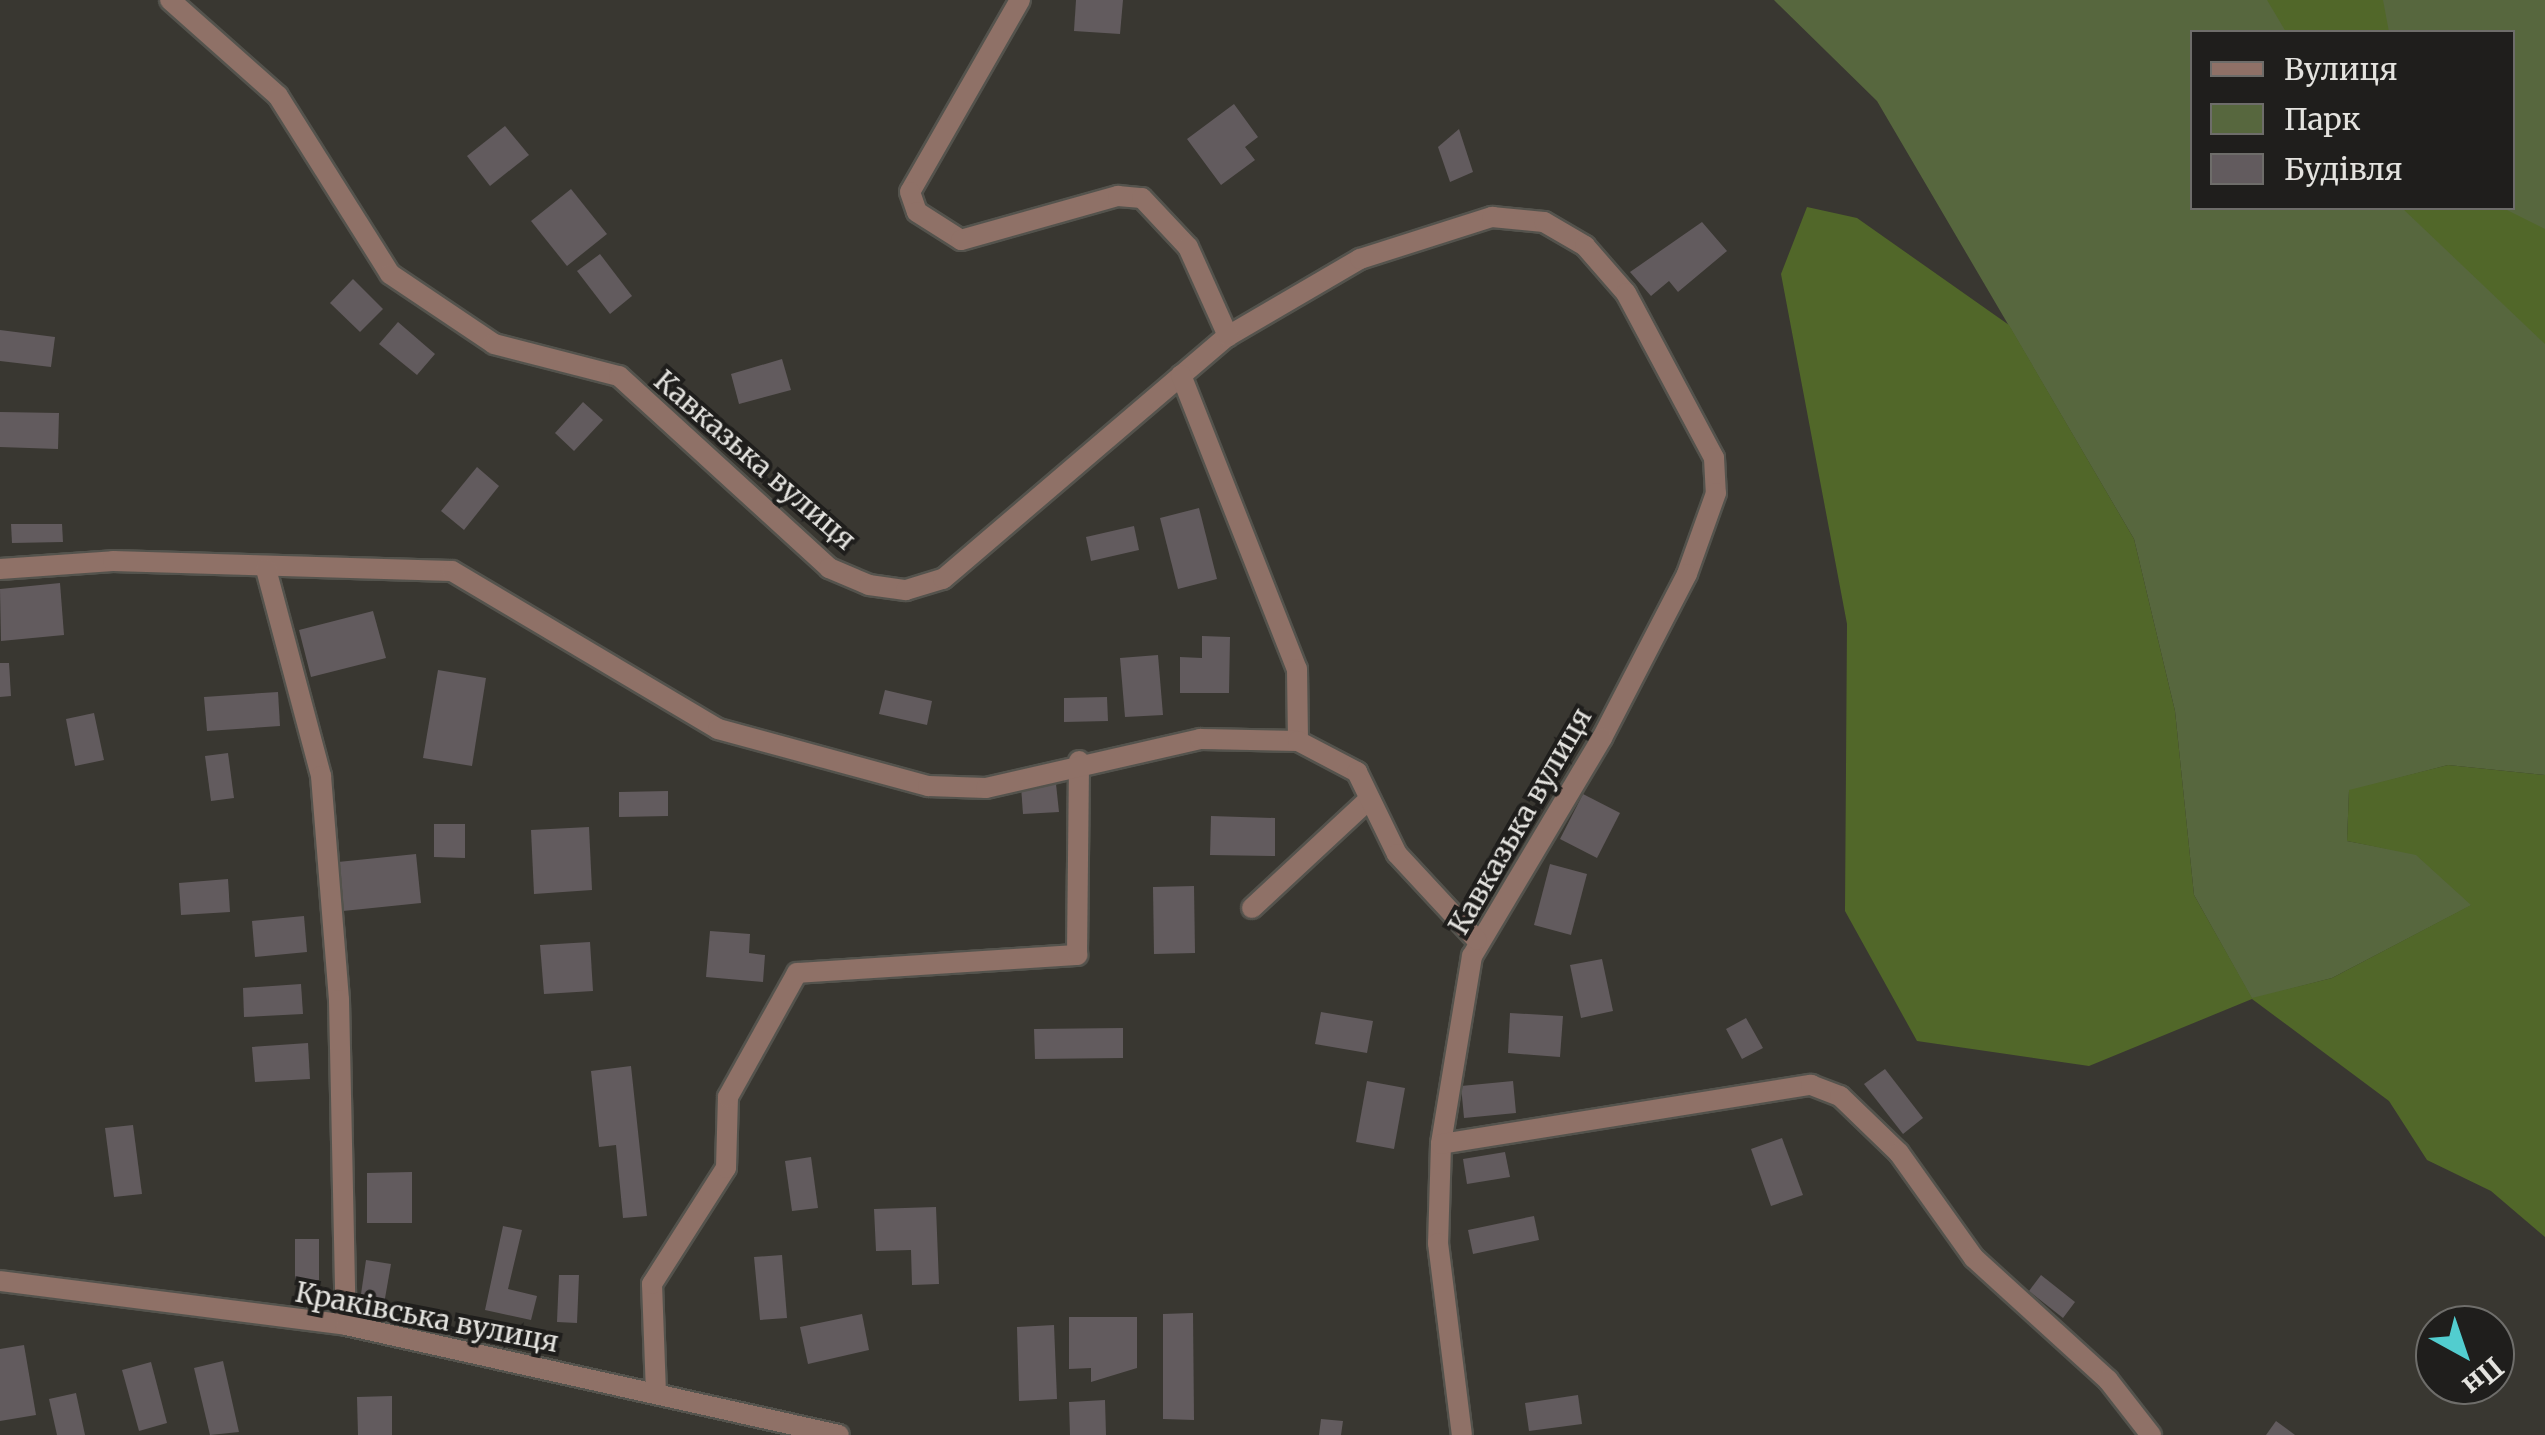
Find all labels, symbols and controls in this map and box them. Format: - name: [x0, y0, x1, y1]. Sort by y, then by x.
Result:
- legend: [2190, 30, 2515, 210]
- text: Вулиця: [2284, 50, 2398, 88]
- text: Парк: [2284, 100, 2360, 138]
- text: Будівля: [2284, 150, 2403, 188]
- street label: Кавказька вулиця: [647, 363, 863, 557]
- street label: Кавказька вулиця: [1442, 702, 1598, 940]
- street label: Краківська вулиця: [292, 1275, 562, 1359]
- north arrow: [2415, 1305, 2515, 1405]
- text: Пн: [2455, 1349, 2511, 1404]

